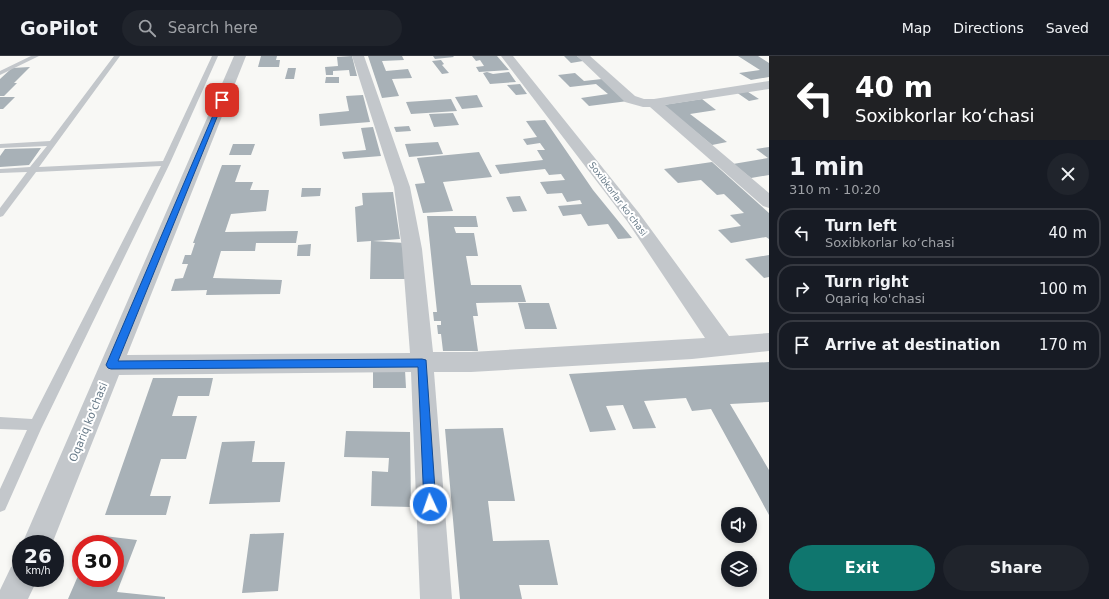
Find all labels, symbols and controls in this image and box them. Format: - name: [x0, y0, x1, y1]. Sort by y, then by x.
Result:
- search box: [122, 10, 402, 46]
- text: GoPilot: [20, 17, 98, 39]
- icon: search: [136, 17, 158, 39]
- text: Search here: [168, 19, 258, 37]
- text: Map: [902, 20, 931, 36]
- text: Directions: [953, 20, 1024, 36]
- text: Saved: [1046, 20, 1089, 36]
- text: 40 m: [855, 71, 933, 104]
- icon: left: [789, 72, 841, 124]
- pin: [205, 83, 239, 117]
- icon: arrive: [211, 89, 233, 111]
- text: Soxibkorlar koʻchasi: [855, 105, 1035, 126]
- text: 1 min: [789, 153, 864, 181]
- button: close: [1047, 153, 1089, 195]
- street label: Soxibkorlar koʻchasi: [587, 160, 649, 238]
- text: 310 m · 10:20: [789, 182, 880, 197]
- text: Turn left: [825, 217, 897, 235]
- icon: left: [791, 222, 813, 244]
- text: 40 m: [1049, 224, 1087, 242]
- text: Soxibkorlar koʻchasi: [825, 235, 955, 250]
- text: Turn right: [825, 273, 909, 291]
- icon: right: [791, 278, 813, 300]
- text: 100 m: [1039, 280, 1087, 298]
- text: Oqariq ko'chasi: [825, 291, 925, 306]
- icon: arrive: [791, 334, 813, 356]
- text: Arrive at destination: [825, 336, 1000, 354]
- text: 170 m: [1039, 336, 1087, 354]
- street label: Oqariq ko'chasi: [67, 380, 110, 464]
- position arrow: [409, 483, 451, 525]
- map controls: [721, 507, 757, 587]
- button: sound: [721, 507, 757, 543]
- speed limit sign: 30: [72, 535, 124, 587]
- text: 26: [24, 544, 52, 568]
- button: Exit: [789, 545, 935, 591]
- button: Share: [943, 545, 1089, 591]
- button: layers: [721, 551, 757, 587]
- text: km/h: [25, 565, 51, 576]

